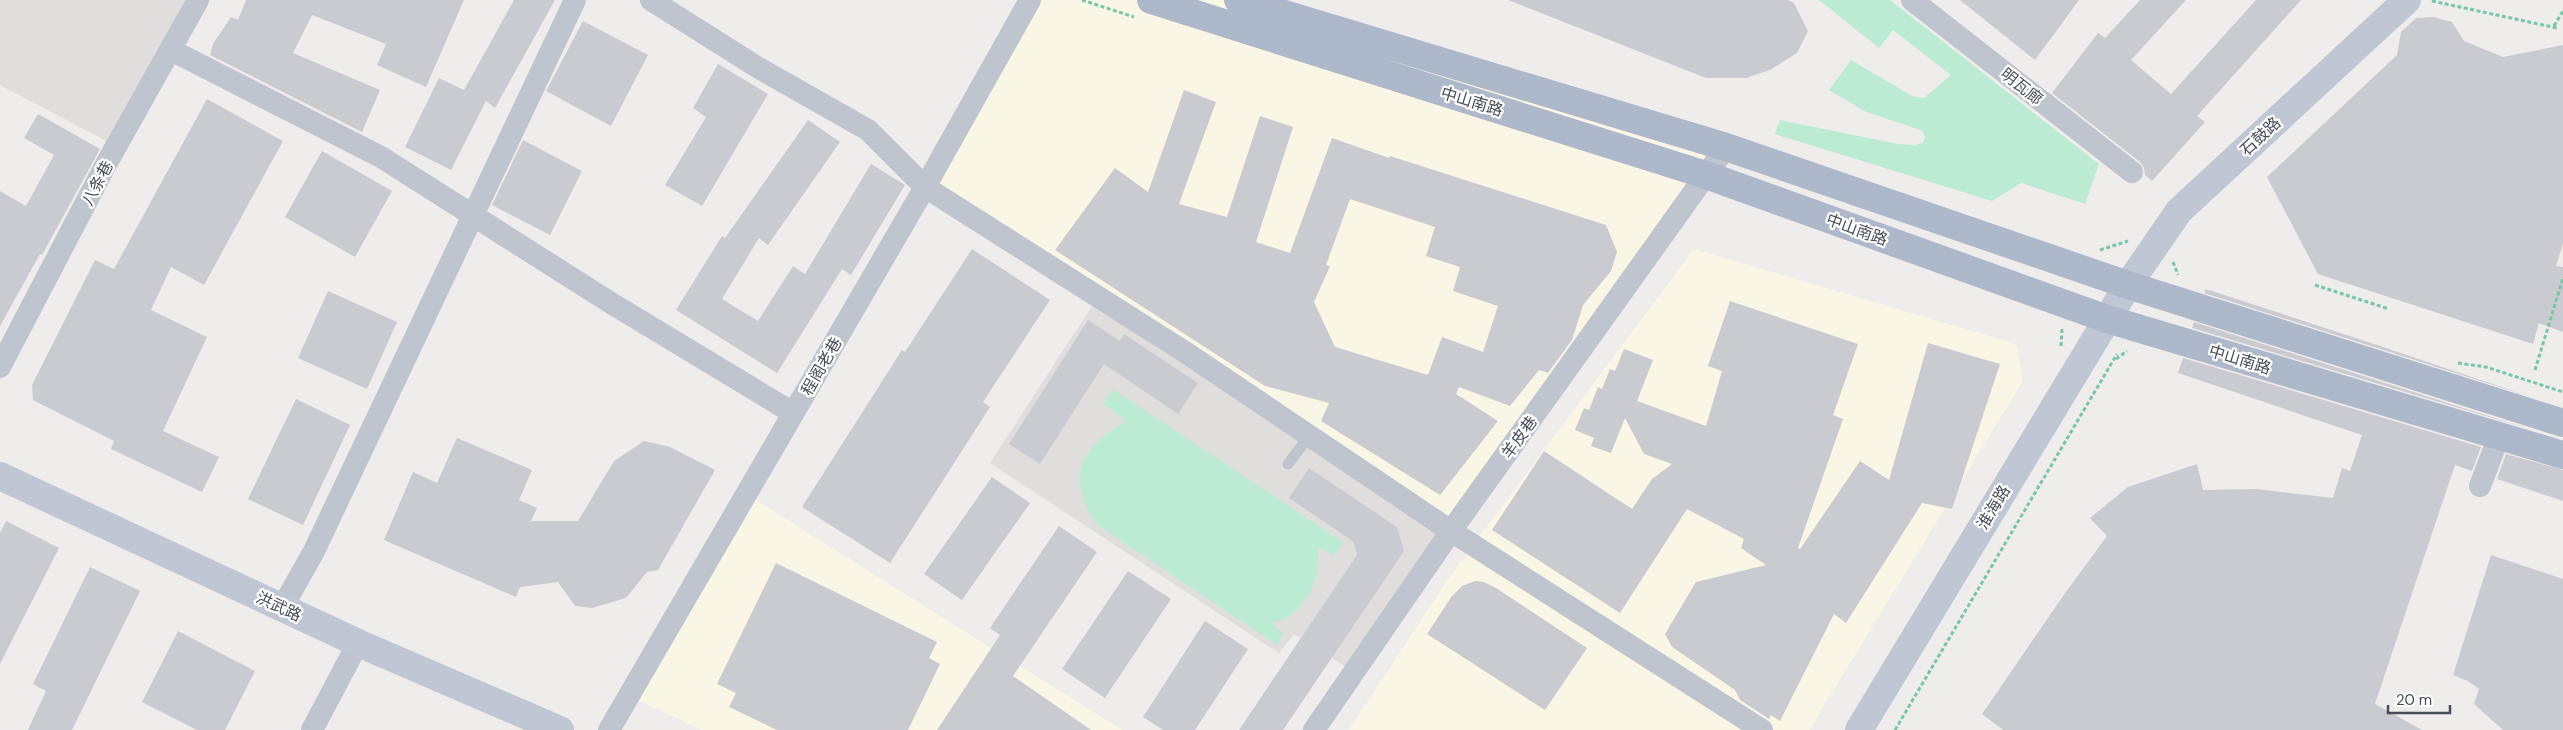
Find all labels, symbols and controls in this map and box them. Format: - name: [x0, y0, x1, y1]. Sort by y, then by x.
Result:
- street label: 明瓦廊: [1996, 63, 2047, 109]
- street label: 中山南路: [1438, 82, 1506, 121]
- street label: 石鼓路: [2236, 112, 2285, 160]
- street label: 八条巷: [77, 157, 118, 209]
- street label: 中山南路: [1823, 209, 1890, 250]
- street label: 程阁老巷: [796, 333, 847, 399]
- street label: 中山南路: [2206, 340, 2274, 379]
- street label: 羊皮巷: [1497, 412, 1542, 463]
- street label: 淮海路: [1972, 481, 2015, 533]
- street label: 洪武路: [253, 587, 305, 626]
- scale bar: [2388, 682, 2450, 714]
- text: 20 m: [2396, 690, 2432, 710]

